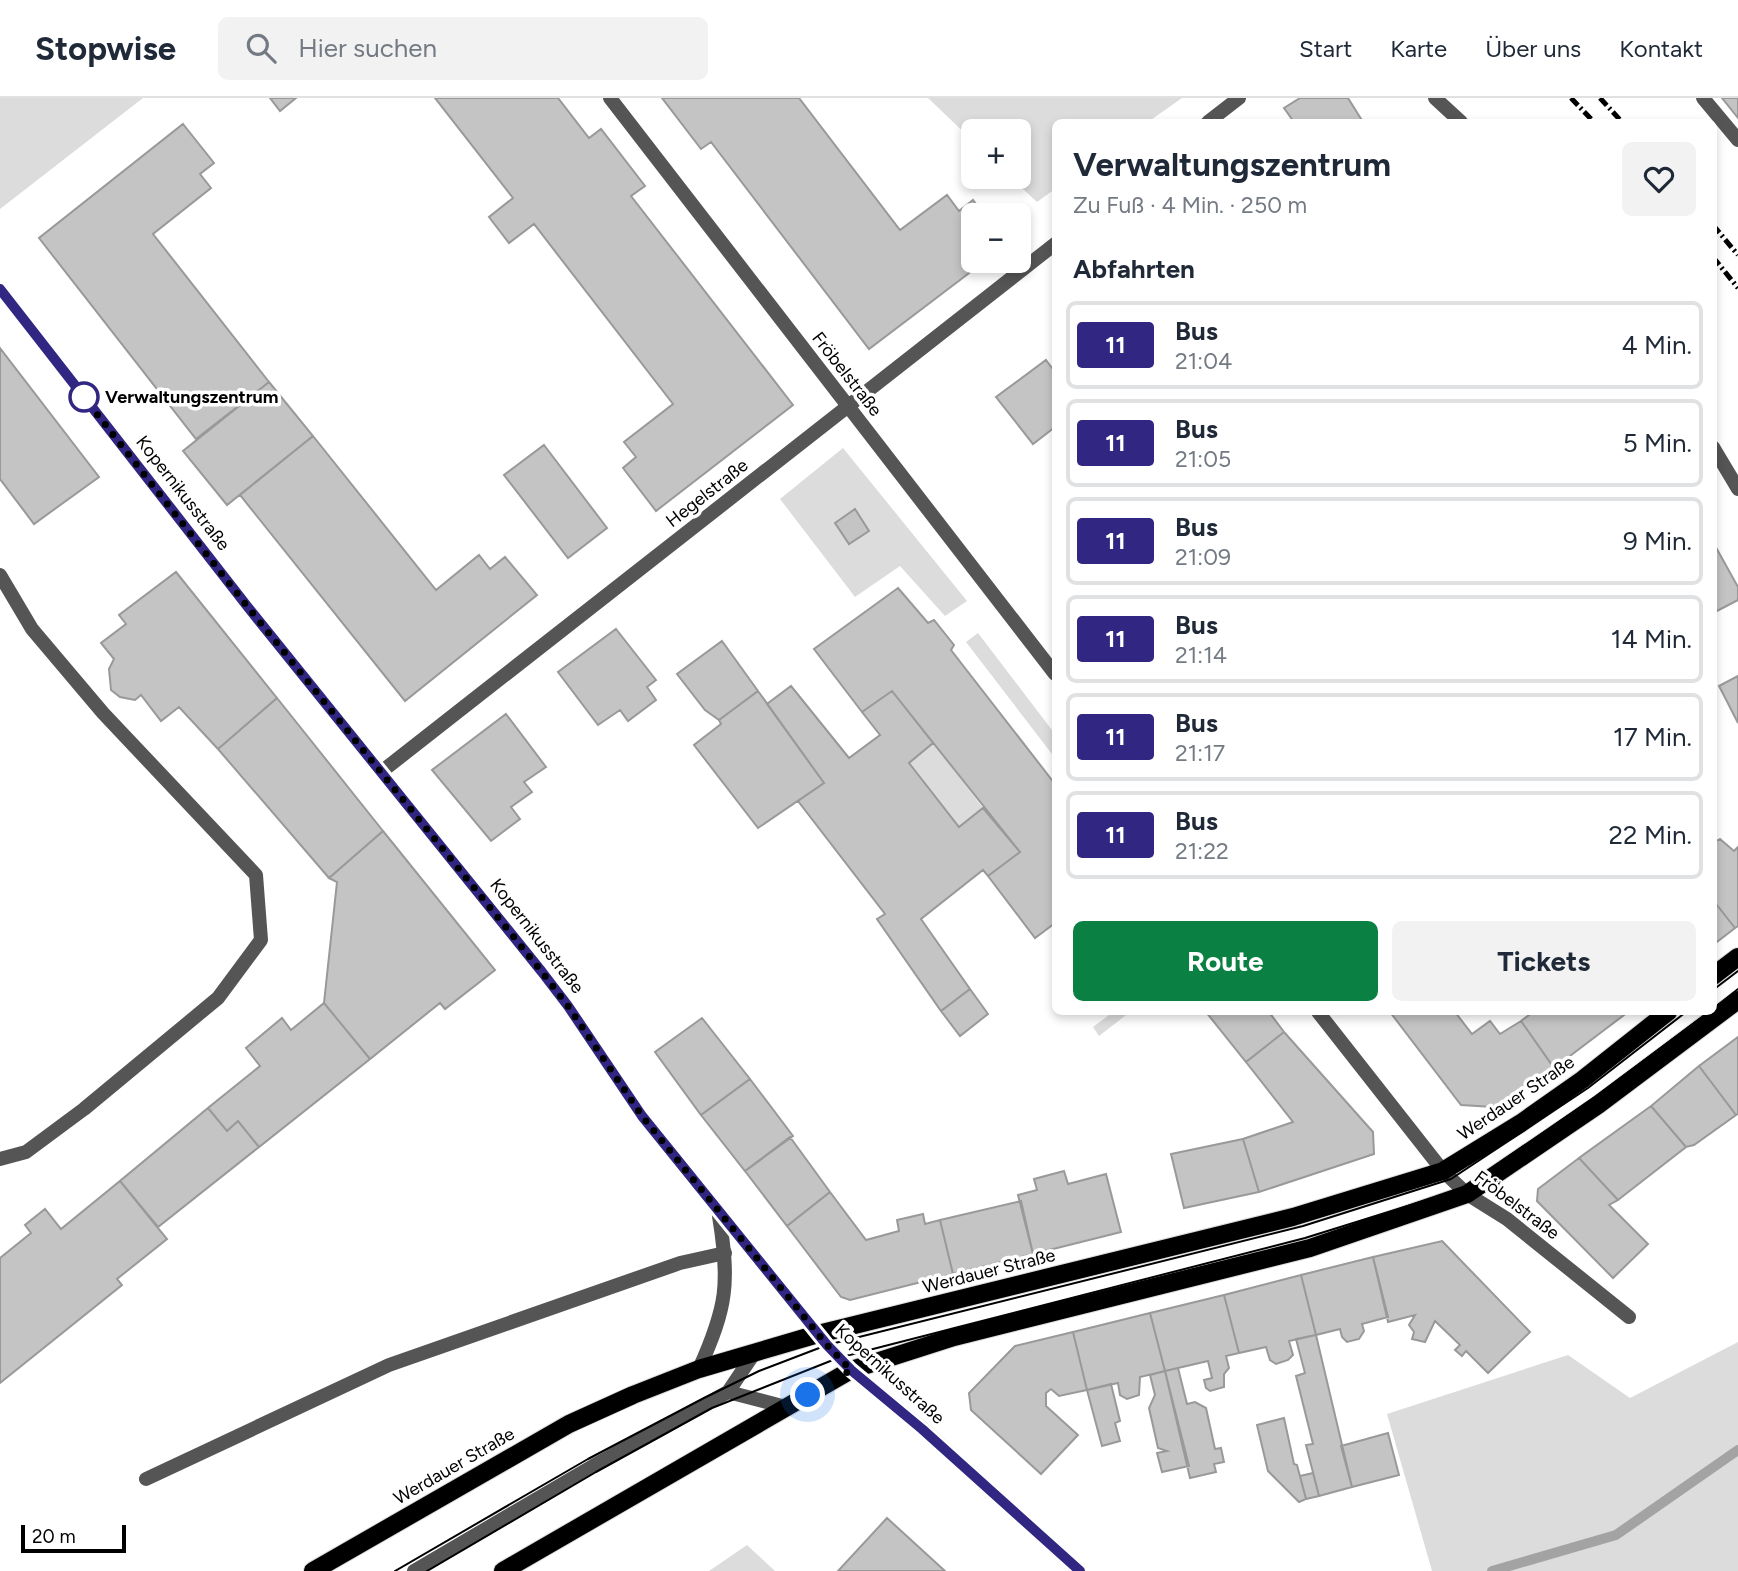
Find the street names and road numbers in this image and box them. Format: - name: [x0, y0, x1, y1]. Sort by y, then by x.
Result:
- street label: Fröbelstraße: [807, 327, 887, 421]
- street label: Kopernikusstraße: [131, 431, 235, 555]
- street label: Hegelstraße: [662, 454, 753, 532]
- street label: Kopernikusstraße: [485, 874, 589, 998]
- street label: Werdauer Straße: [1454, 1051, 1579, 1145]
- street label: Fröbelstraße: [1470, 1166, 1564, 1244]
- street label: Werdauer Straße: [921, 1244, 1058, 1298]
- street label: Kopernikusstraße: [831, 1319, 949, 1429]
- street label: Werdauer Straße: [390, 1422, 518, 1509]

